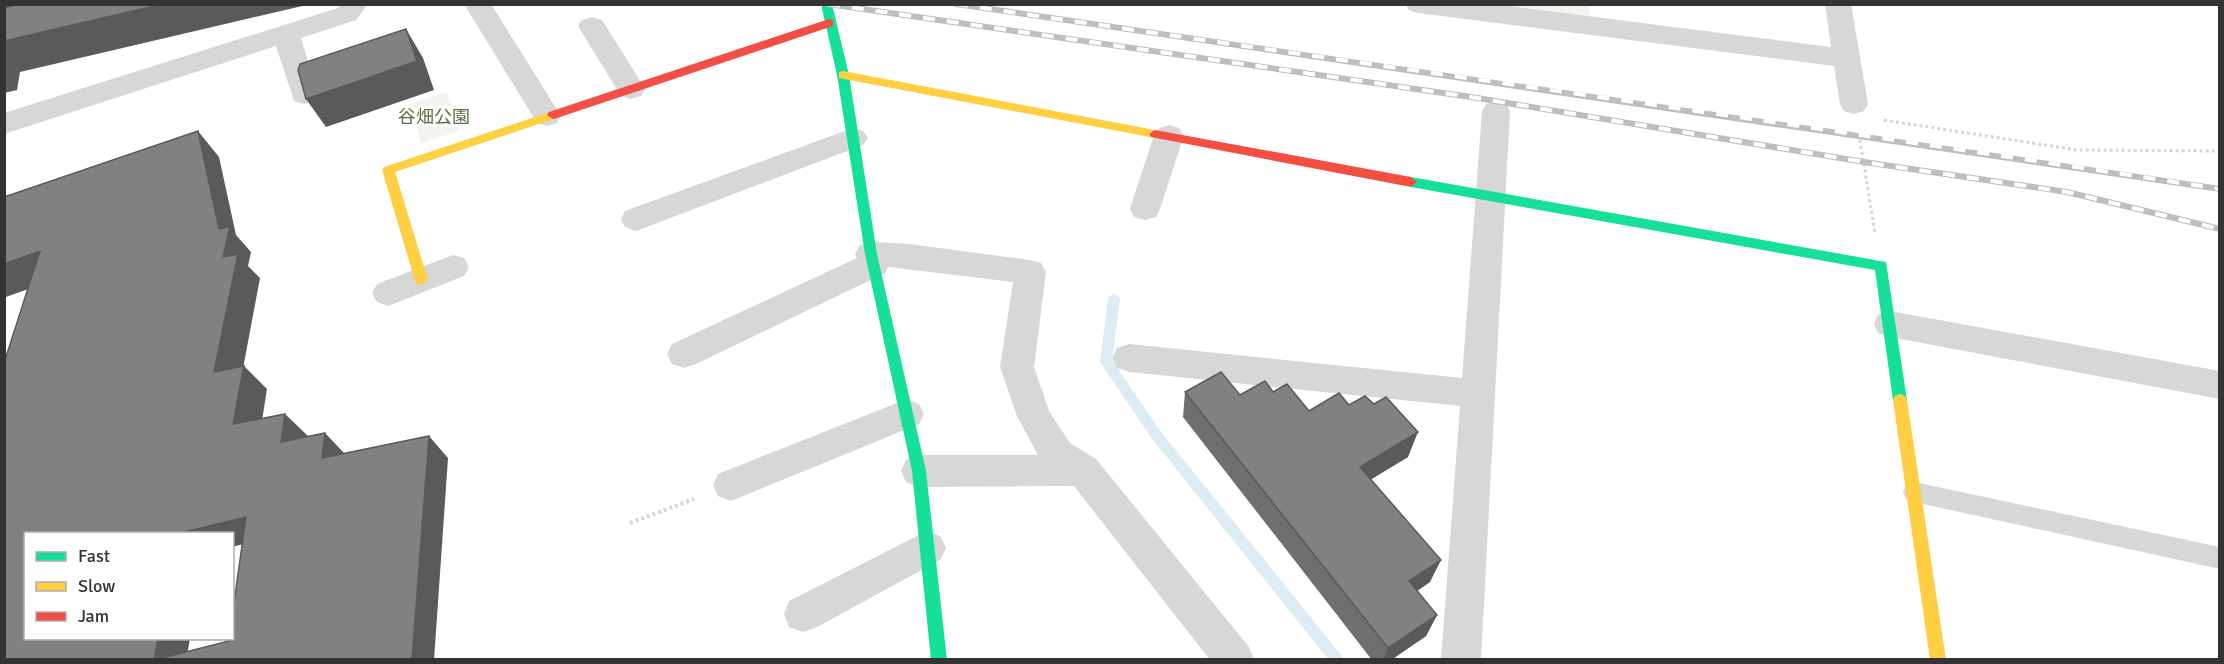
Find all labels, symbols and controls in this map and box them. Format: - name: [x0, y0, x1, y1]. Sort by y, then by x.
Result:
- park label: 谷畑公園: [398, 106, 470, 128]
- legend: [24, 532, 234, 640]
- text: Fast: [78, 545, 110, 567]
- text: Slow: [78, 575, 115, 597]
- text: Jam: [78, 605, 109, 627]

